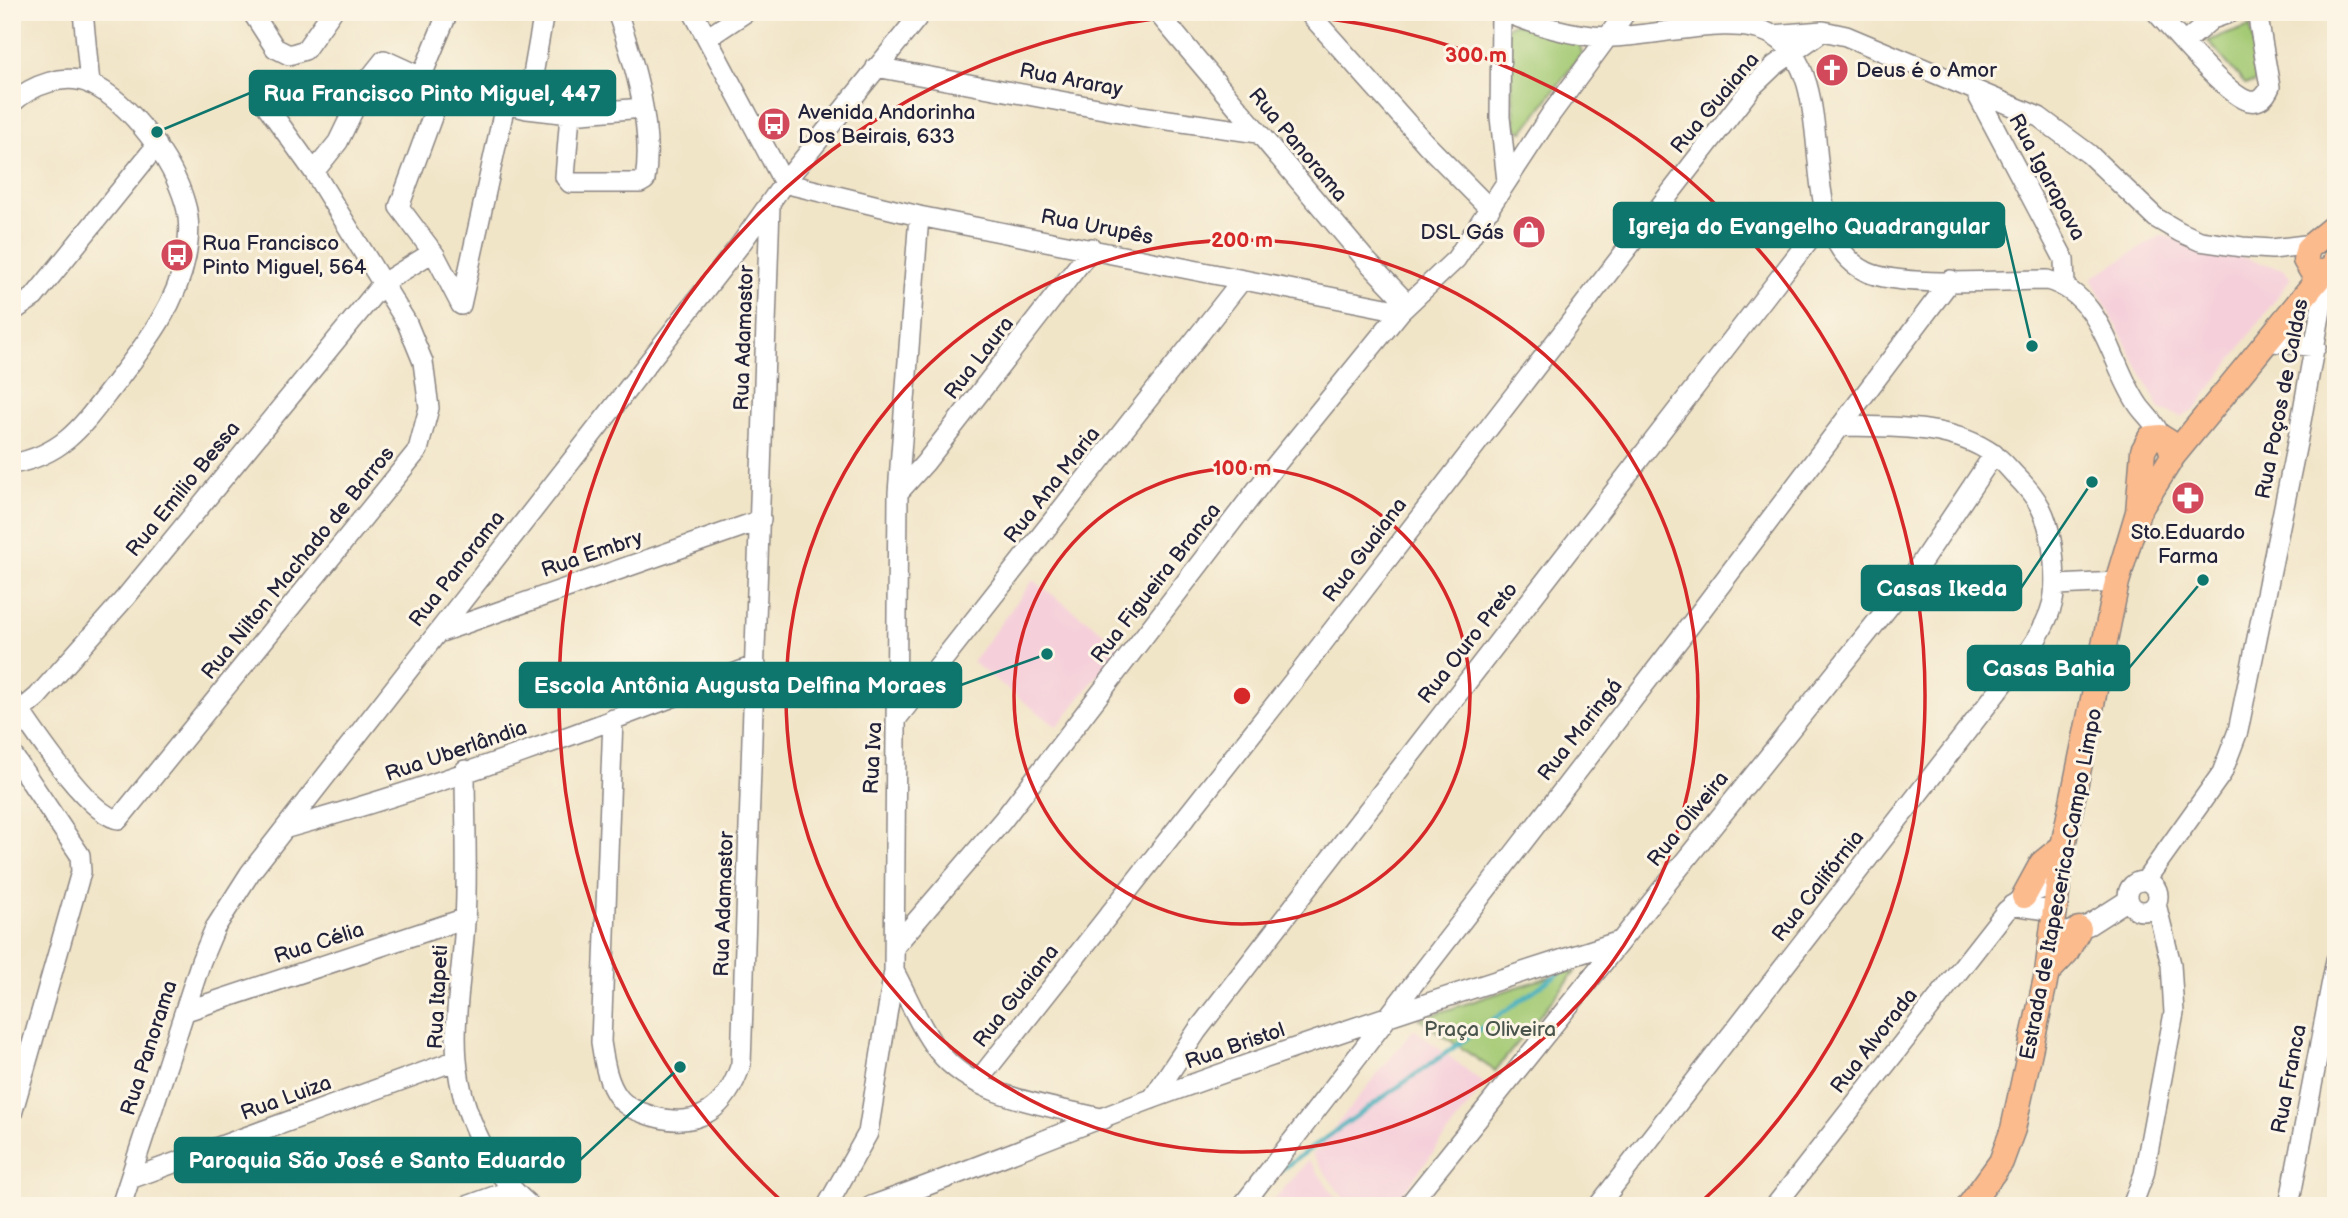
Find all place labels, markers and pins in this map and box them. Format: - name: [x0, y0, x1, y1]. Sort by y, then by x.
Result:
- church icon: Deus é o Amor: [1813, 51, 1851, 89]
- place label: Deus é o Amor: [1856, 58, 1997, 83]
- callout: Rua Francisco Pinto Miguel, 447: [250, 71, 615, 115]
- place label: Avenida Andorinha Dos Beirais, 633: [798, 100, 975, 149]
- bus stop icon: Avenida Andorinha Dos Beirais, 633: [755, 105, 793, 143]
- callout: Igreja do Evangelho Quadrangular: [1614, 203, 2004, 247]
- shop icon: DSL Gás: [1510, 213, 1548, 251]
- place label: DSL Gás: [1420, 220, 1504, 245]
- place label: Rua Francisco Pinto Miguel, 564: [202, 231, 367, 280]
- bus stop icon: Rua Francisco Pinto Miguel, 564: [158, 236, 196, 274]
- pharmacy icon: Sto.Eduardo Farma: [2169, 479, 2207, 517]
- place label: Sto.Eduardo Farma: [2131, 520, 2245, 569]
- callout: Casas Ikeda: [1862, 566, 2021, 610]
- callout: Casas Bahia: [1968, 646, 2129, 690]
- callout: Escola Antônia Augusta Delfina Moraes: [520, 663, 961, 707]
- centre of rings: [1230, 684, 1254, 708]
- callout: Paroquia São José e Santo Eduardo: [175, 1138, 580, 1182]

